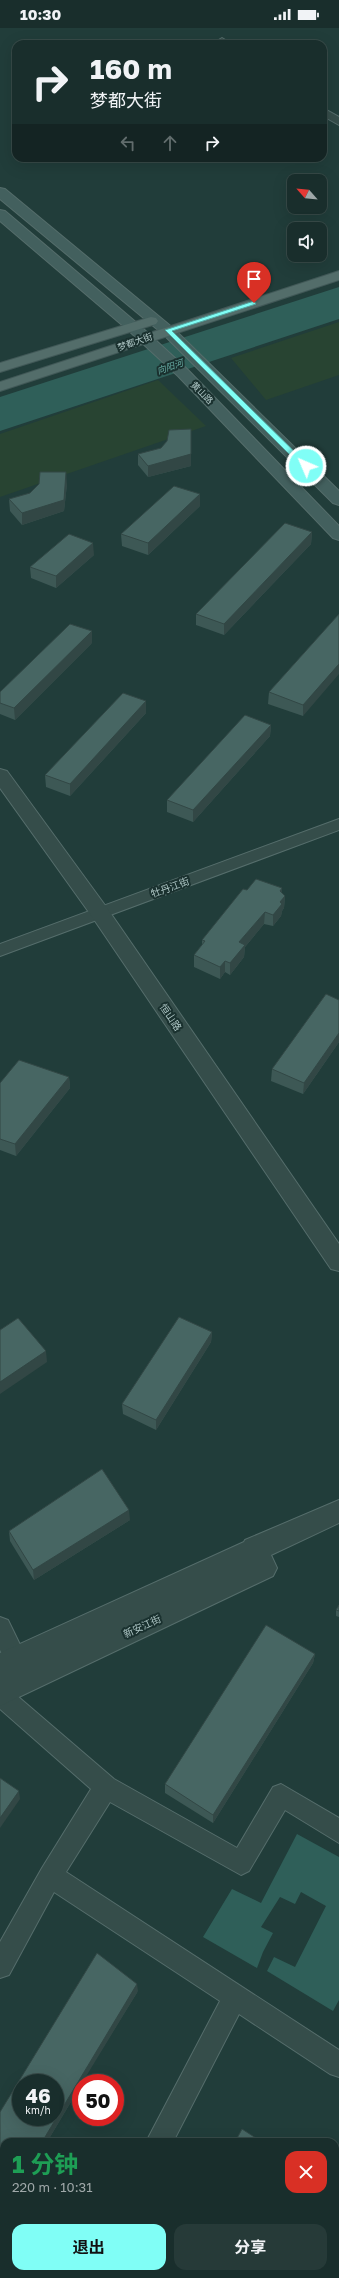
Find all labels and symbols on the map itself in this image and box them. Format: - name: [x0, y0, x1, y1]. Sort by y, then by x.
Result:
- north arrow: [287, 174, 327, 214]
- pin: [237, 262, 271, 303]
- street label: 梦都大街: [116, 330, 154, 353]
- water label: 向阳河: [155, 356, 186, 376]
- street label: 黄山路: [189, 379, 216, 406]
- position arrow: [285, 445, 327, 487]
- street label: 牡丹江街: [149, 875, 191, 899]
- street label: 恒山路: [158, 1001, 184, 1033]
- street label: 新安江街: [121, 1612, 163, 1640]
- speed limit sign: 50: [72, 2074, 124, 2126]

